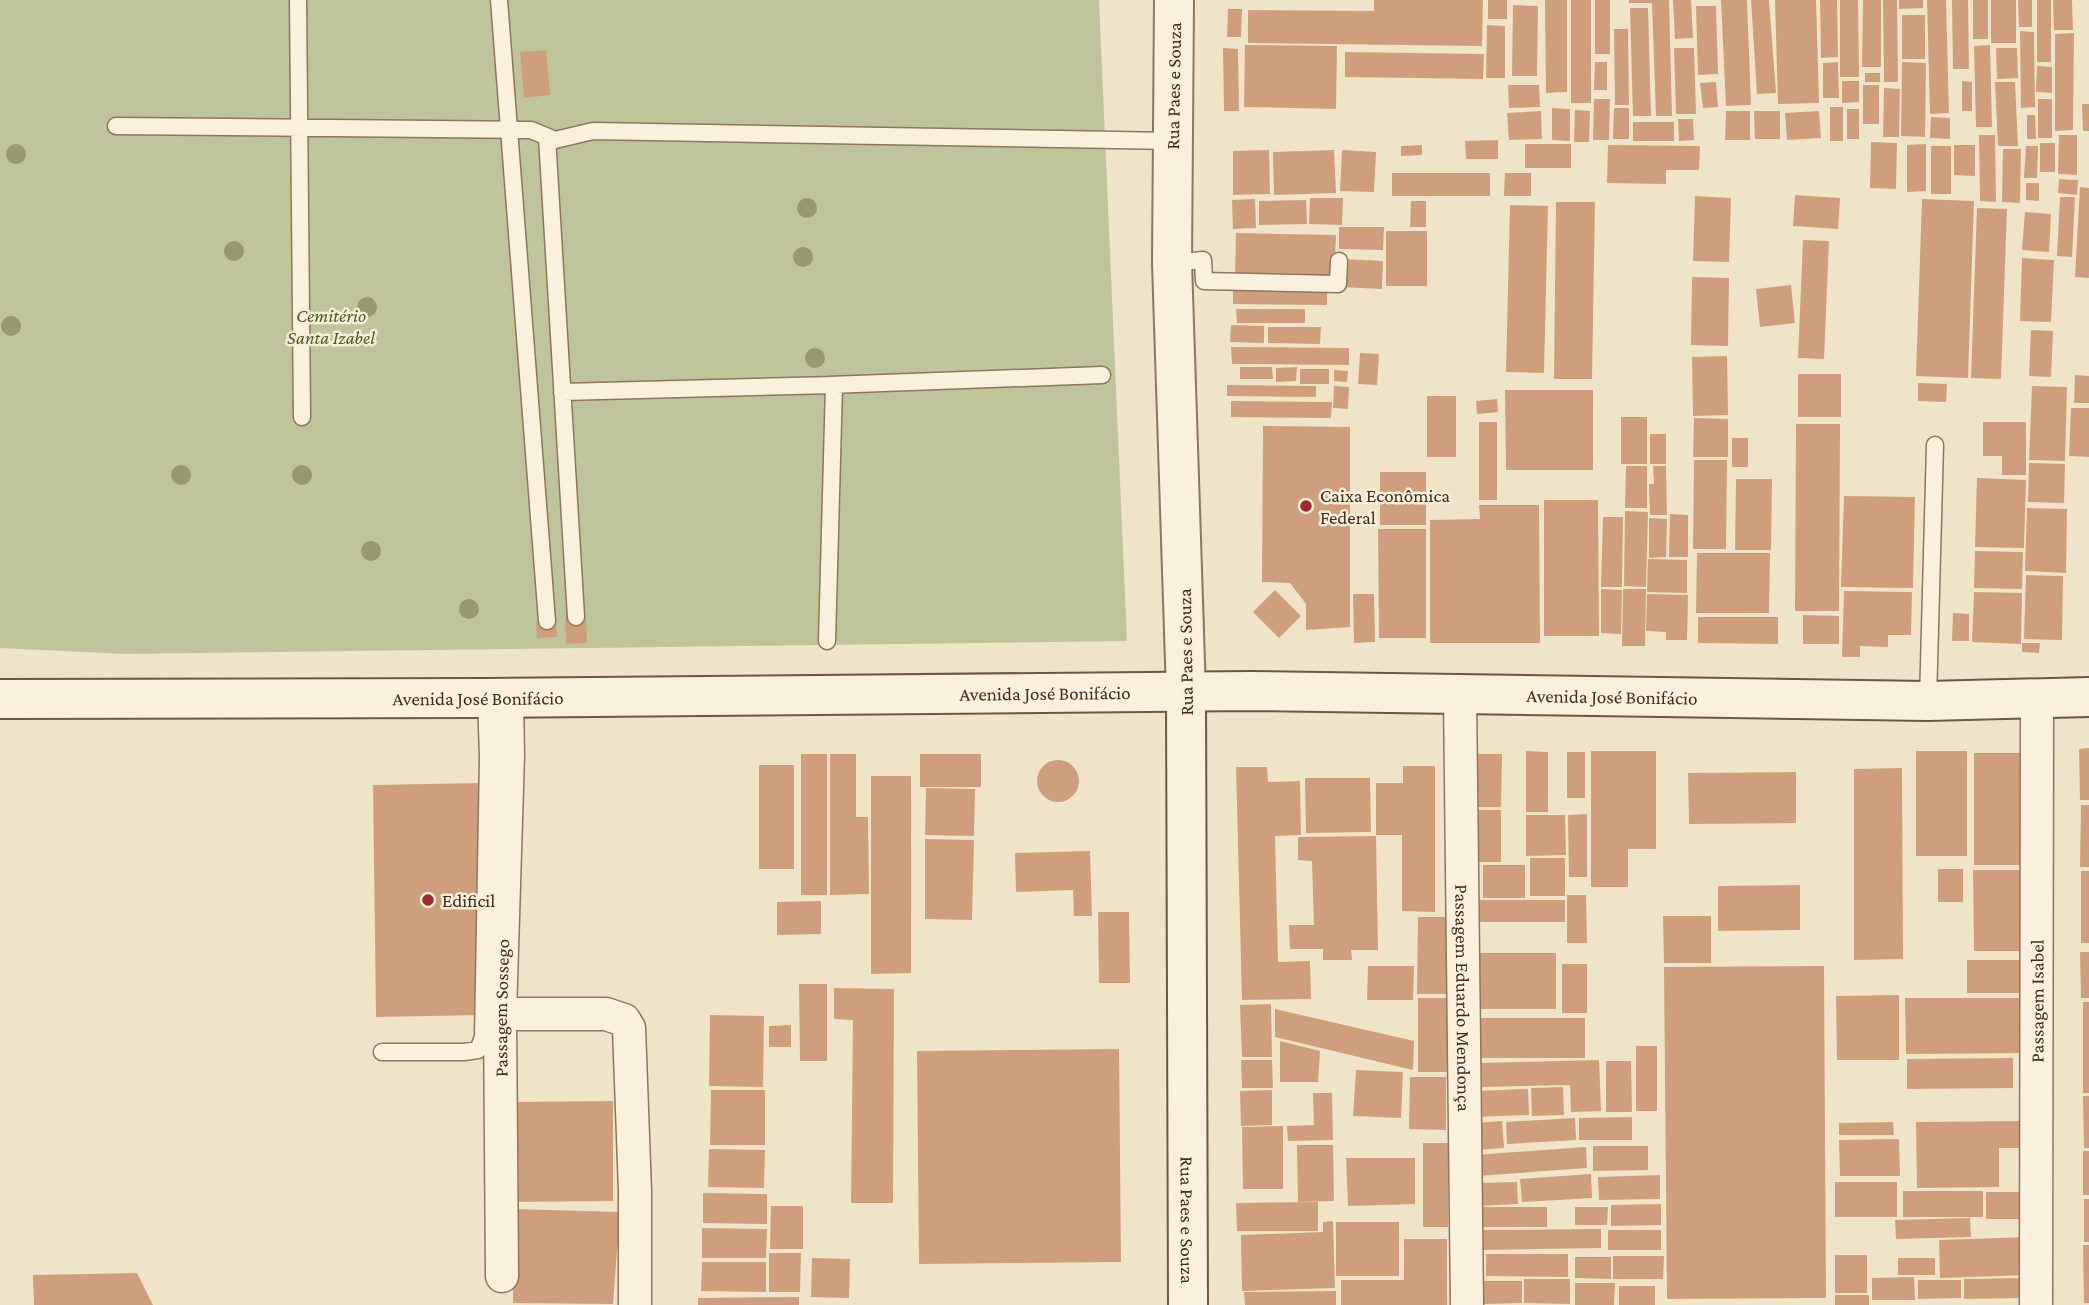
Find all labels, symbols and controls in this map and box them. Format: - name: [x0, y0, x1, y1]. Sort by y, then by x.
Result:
- street label: Rua Paes e Souza: [1162, 22, 1185, 150]
- park label: Cemitério Santa Izabel: [287, 305, 375, 348]
- place label: Caixa Econômica Federal: [1320, 485, 1450, 528]
- marker: Caixa Econômica Federal: [1298, 498, 1314, 514]
- street label: Rua Paes e Souza: [1174, 588, 1197, 716]
- street label: Avenida José Bonifácio: [959, 682, 1131, 705]
- street label: Avenida José Bonifácio: [1526, 685, 1698, 709]
- street label: Avenida José Bonifácio: [392, 687, 564, 709]
- street label: Passagem Eduardo Mendonça: [1451, 884, 1475, 1112]
- place label: Edificil: [442, 890, 495, 911]
- marker: Edificil: [420, 892, 436, 908]
- street label: Passagem Sossego: [490, 939, 513, 1077]
- street label: Passagem Isabel: [2026, 939, 2048, 1063]
- street label: Rua Paes e Souza: [1177, 1156, 1198, 1284]

